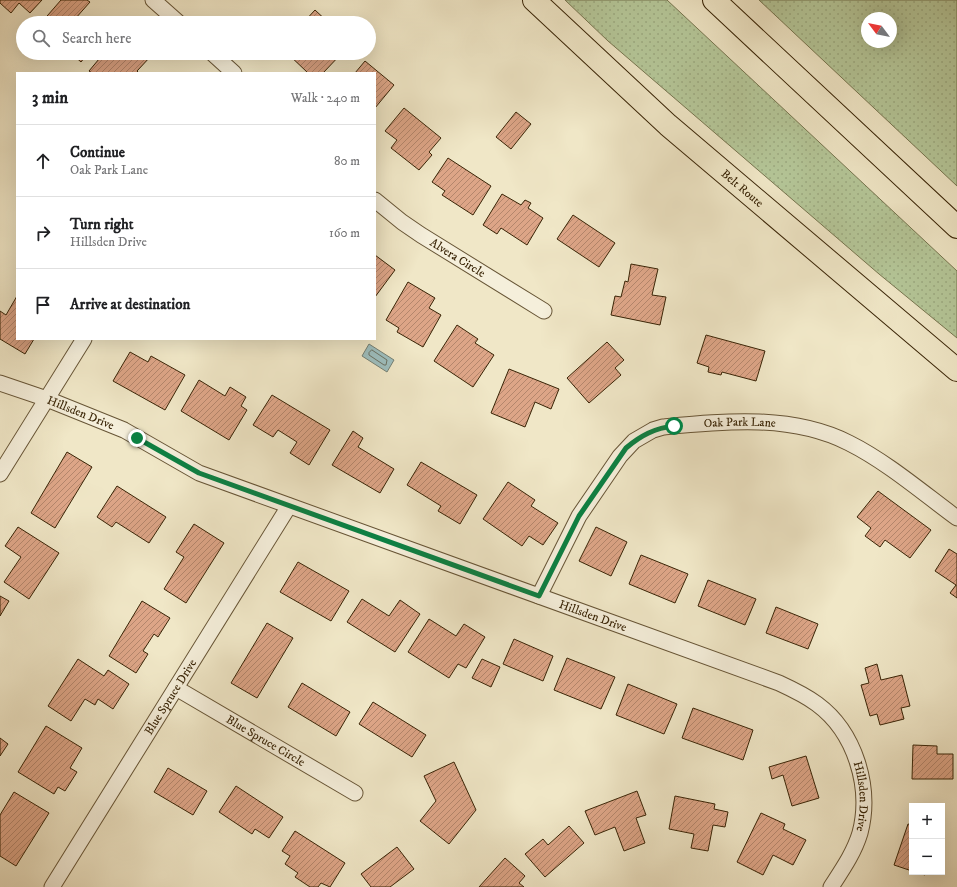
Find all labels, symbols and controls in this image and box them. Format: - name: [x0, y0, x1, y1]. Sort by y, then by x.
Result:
- north arrow: [861, 12, 897, 48]
- search box: [16, 16, 376, 60]
- icon: search: [30, 27, 52, 49]
- text: Search here: [62, 29, 131, 48]
- text: 3 min: [32, 87, 68, 109]
- text: Walk · 240 m: [291, 90, 360, 106]
- text: Continue: [70, 143, 125, 162]
- icon: ahead: [32, 150, 54, 172]
- text: 80 m: [334, 153, 360, 169]
- text: Oak Park Lane: [70, 162, 148, 178]
- street label: Belt Route: [718, 166, 767, 211]
- text: Turn right: [70, 215, 133, 234]
- icon: right: [32, 222, 54, 244]
- text: 160 m: [329, 225, 360, 241]
- text: Hillsden Drive: [70, 234, 147, 250]
- street label: Alvera Circle: [427, 235, 488, 281]
- icon: arrive: [32, 294, 54, 316]
- text: Arrive at destination: [70, 295, 190, 314]
- street label: Hillsden Drive: [45, 393, 116, 433]
- street label: Oak Park Lane: [703, 415, 776, 431]
- route start: [665, 417, 683, 435]
- route end: [128, 429, 146, 447]
- street label: Hillsden Drive: [557, 597, 629, 635]
- street label: Blue Spruce Drive: [142, 656, 200, 738]
- street label: Blue Spruce Circle: [223, 712, 308, 770]
- street label: Hillsden Drive: [850, 759, 871, 833]
- map controls: [909, 803, 945, 875]
- button: +: [909, 803, 945, 839]
- button: −: [909, 839, 945, 875]

